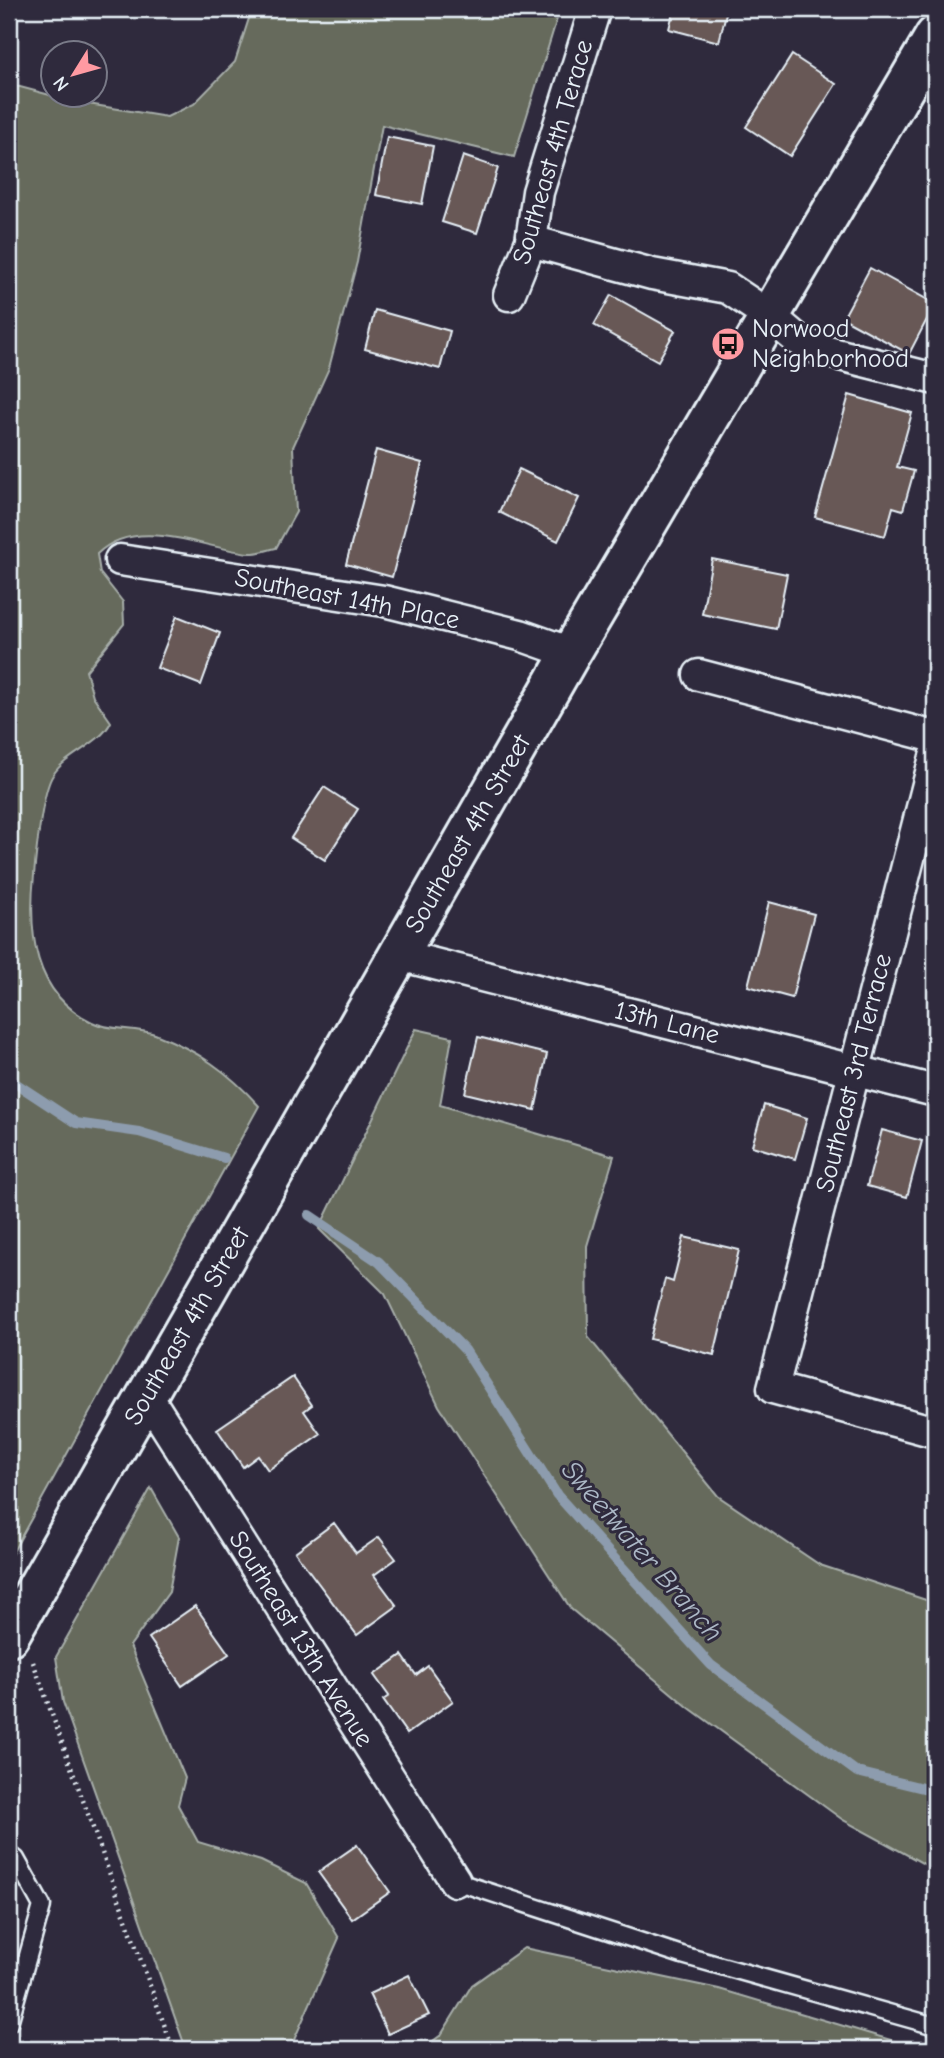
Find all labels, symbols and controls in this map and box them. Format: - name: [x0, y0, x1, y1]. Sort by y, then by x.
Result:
- street label: Southeast 4th Terace: [507, 36, 599, 268]
- north arrow: [38, 38, 108, 108]
- text: N: [49, 72, 74, 95]
- place label: Norwood Neighborhood: [752, 314, 909, 374]
- bus stop icon: Norwood Neighborhood: [709, 325, 747, 363]
- street label: Southeast 14th Place: [232, 562, 462, 636]
- street label: Southeast 4th Street: [399, 728, 538, 938]
- street label: Southeast 3rd Terrace: [810, 951, 898, 1195]
- street label: 13th Lane: [612, 996, 722, 1050]
- street label: Southeast 4th Street: [118, 1220, 257, 1430]
- water label: Sweetwater Branch: [555, 1454, 729, 1648]
- street label: Southeast 13th Avenue: [222, 1526, 380, 1752]

